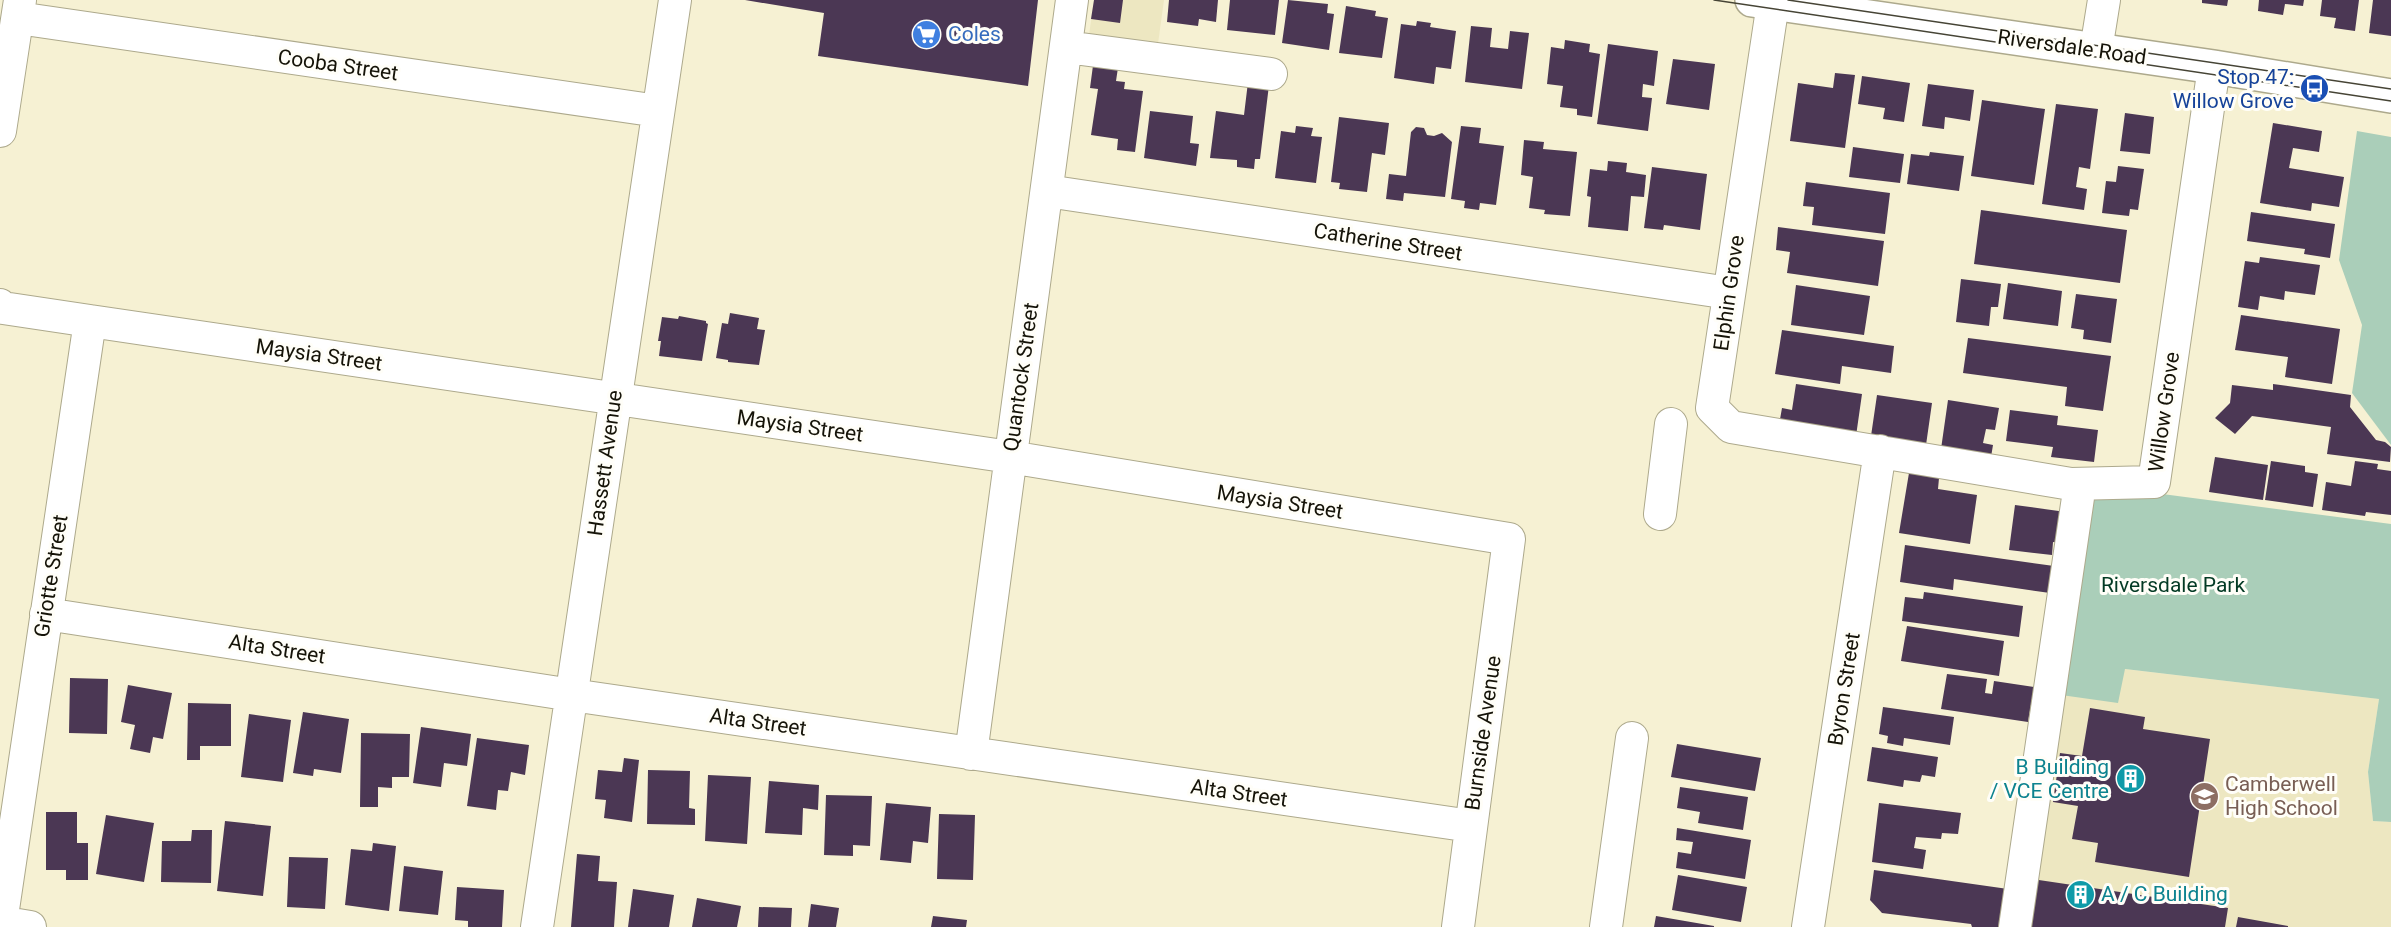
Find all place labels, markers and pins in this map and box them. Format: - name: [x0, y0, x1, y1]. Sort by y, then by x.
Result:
- supermarket icon: Coles: [911, 18, 943, 50]
- place label: Coles: [948, 22, 1001, 46]
- place label: Stop 47: Willow Grove: [2173, 65, 2294, 113]
- bus stop icon: Stop 47: Willow Grove: [2299, 73, 2331, 105]
- place label: B Building / VCE Centre: [1990, 755, 2109, 803]
- building icon: B Building / VCE Centre: [2114, 763, 2146, 795]
- place label: Camberwell High School: [2225, 772, 2338, 820]
- school or university icon: Camberwell High School: [2188, 780, 2220, 812]
- building icon: A / C Building: [2064, 878, 2096, 910]
- place label: A / C Building: [2101, 882, 2228, 906]

